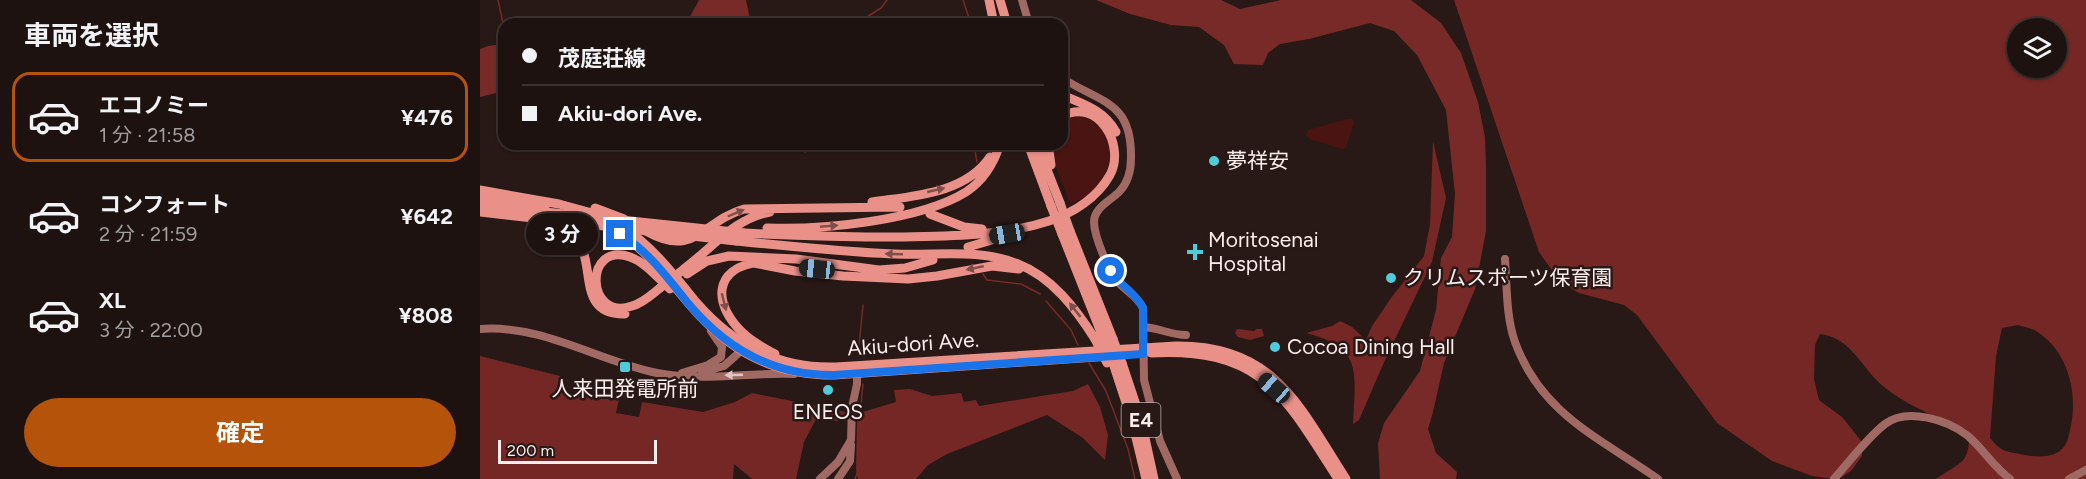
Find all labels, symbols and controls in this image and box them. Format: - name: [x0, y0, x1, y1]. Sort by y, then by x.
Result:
- map controls: [2007, 18, 2067, 78]
- button: layers: [2007, 18, 2067, 78]
- text: 車両を選択: [24, 19, 159, 52]
- text: 茂庭荘線: [558, 45, 646, 72]
- icon: car: [27, 90, 81, 144]
- text: エコノミー: [99, 92, 209, 119]
- text: Akiu-dori Ave.: [558, 100, 702, 127]
- text: ¥476: [401, 104, 453, 131]
- text: 1 分 · 21:58: [99, 123, 195, 147]
- place label: 夢祥安: [1226, 148, 1289, 173]
- marker: 夢祥安: [1207, 154, 1221, 168]
- one-way arrow: [927, 185, 946, 194]
- icon: car: [27, 189, 81, 243]
- text: コンフォート: [99, 191, 230, 218]
- text: ¥642: [400, 203, 453, 230]
- one-way arrow: [727, 208, 745, 218]
- callout: 3 分: [527, 213, 599, 255]
- route end: [606, 220, 633, 247]
- one-way arrow: [819, 221, 838, 231]
- text: 2 分 · 21:59: [99, 222, 197, 246]
- text: 3 分: [544, 222, 580, 246]
- car: [988, 222, 1026, 246]
- place label: Moritosenai Hospital: [1208, 227, 1319, 276]
- marker: Moritosenai Hospital: [1186, 243, 1204, 261]
- one-way arrow: [885, 250, 904, 259]
- route start: [1097, 257, 1124, 284]
- car: [798, 258, 836, 280]
- one-way arrow: [966, 264, 984, 274]
- place label: クリムスポーツ保育園: [1403, 265, 1613, 290]
- marker: クリムスポーツ保育園: [1384, 271, 1398, 285]
- text: XL: [99, 287, 126, 314]
- icon: car: [27, 288, 81, 342]
- one-way arrow: [720, 293, 730, 311]
- text: ¥808: [399, 302, 453, 329]
- one-way arrow: [1068, 302, 1081, 318]
- text: 3 分 · 22:00: [99, 318, 203, 342]
- street label: Akiu-dori Ave.: [846, 326, 980, 361]
- place label: Cocoa Dining Hall: [1287, 334, 1455, 359]
- marker: Cocoa Dining Hall: [1268, 340, 1282, 354]
- marker: 人来田発電所前: [618, 360, 632, 374]
- car: [1255, 369, 1293, 407]
- one-way arrow: [725, 371, 744, 380]
- place label: 人来田発電所前: [552, 376, 699, 401]
- marker: ENEOS: [821, 383, 835, 397]
- button: 確定: [24, 398, 456, 467]
- place label: ENEOS: [793, 399, 863, 424]
- road number: E4: [1122, 403, 1160, 437]
- scale bar: [498, 437, 657, 464]
- text: 200 m: [507, 441, 554, 460]

